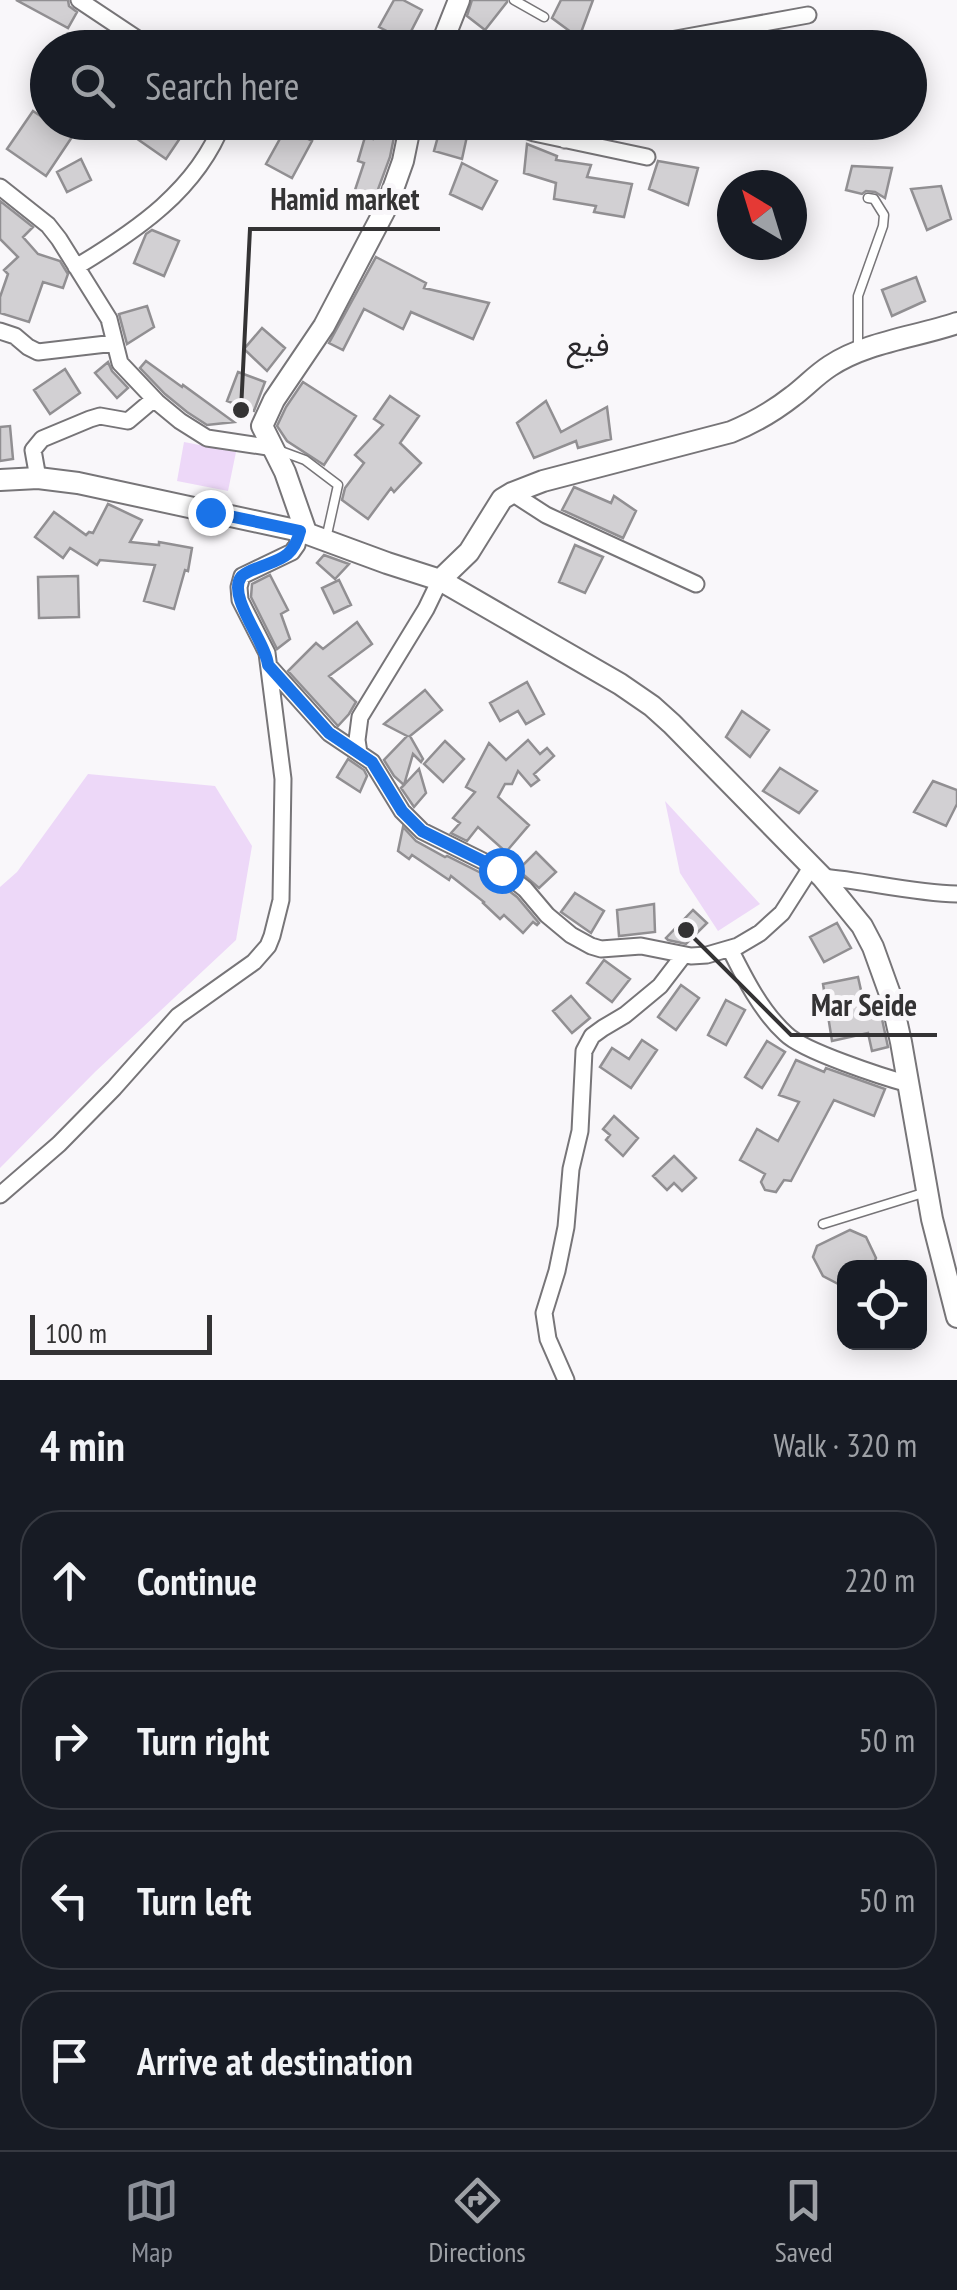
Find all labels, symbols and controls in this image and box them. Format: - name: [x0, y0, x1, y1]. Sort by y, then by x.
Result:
- search box: [30, 30, 927, 140]
- icon: search: [65, 58, 120, 113]
- text: Search here: [145, 61, 299, 110]
- callout: Hamid market: [250, 169, 440, 229]
- north arrow: [717, 170, 807, 260]
- text: Hamid market: [270, 179, 420, 218]
- district label: فيع: [566, 323, 610, 369]
- route end: [188, 490, 234, 536]
- route start: [479, 848, 525, 894]
- callout: Mar Seide: [791, 975, 937, 1035]
- text: Mar Seide: [811, 985, 917, 1024]
- map controls: [837, 1260, 927, 1350]
- button: locate: [837, 1260, 927, 1350]
- scale bar: [30, 1310, 212, 1354]
- text: 100 m: [45, 1314, 107, 1351]
- text: 4 min: [40, 1418, 125, 1473]
- text: Walk · 320 m: [773, 1424, 917, 1466]
- icon: ahead: [42, 1553, 97, 1608]
- text: Continue: [137, 1556, 257, 1605]
- text: 220 m: [844, 1559, 915, 1601]
- icon: right: [42, 1713, 97, 1768]
- text: Turn right: [137, 1716, 269, 1765]
- text: 50 m: [859, 1719, 915, 1761]
- icon: left: [42, 1873, 97, 1928]
- text: Turn left: [137, 1876, 251, 1925]
- text: 50 m: [859, 1879, 915, 1921]
- icon: arrive: [42, 2033, 97, 2088]
- text: Arrive at destination: [137, 2036, 413, 2085]
- tab: Map: [124, 2173, 179, 2270]
- tab: Directions: [428, 2173, 526, 2270]
- tab: Saved: [775, 2173, 833, 2270]

